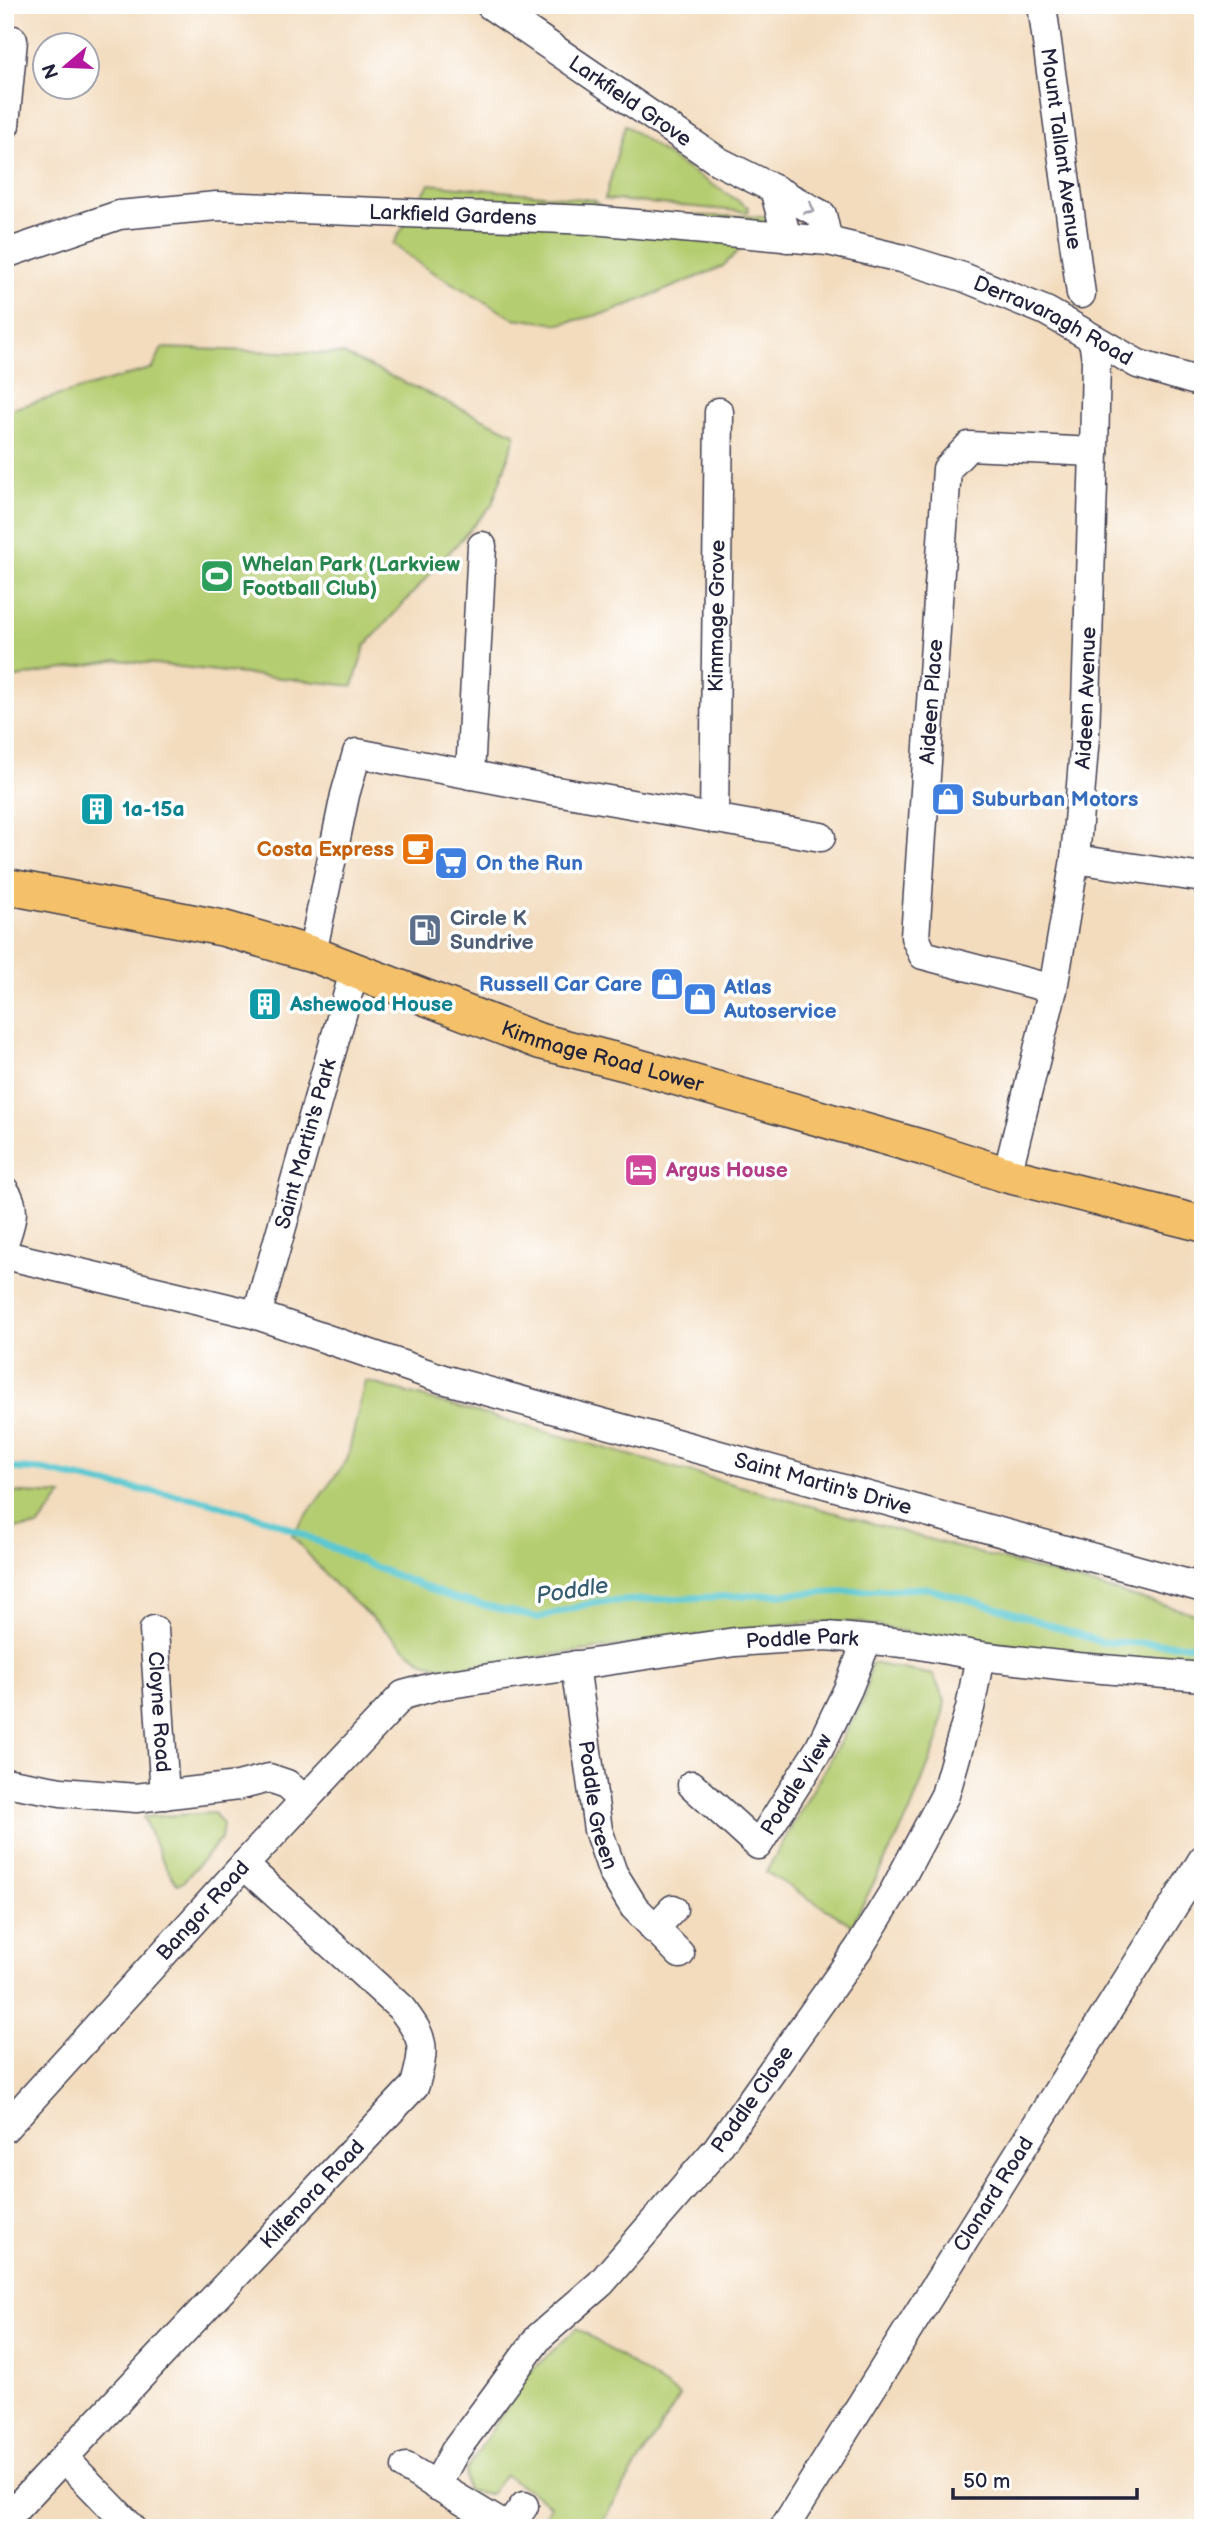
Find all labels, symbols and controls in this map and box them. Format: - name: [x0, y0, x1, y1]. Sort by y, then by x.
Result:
- north arrow: [32, 32, 102, 102]
- street label: Mount Tallant Avenue: [1035, 47, 1087, 251]
- street label: Larkfield Grove: [564, 51, 696, 152]
- text: N: [38, 61, 65, 82]
- street label: Larkfield Gardens: [369, 200, 537, 231]
- one-way arrow: [802, 200, 815, 214]
- street label: Derravaragh Road: [970, 271, 1137, 371]
- street label: Kimmage Grove: [704, 540, 730, 692]
- place label: Whelan Park (Larkview Football Club): [242, 552, 460, 601]
- sports icon: Whelan Park (Larkview Football Club): [198, 557, 236, 595]
- street label: Aideen Avenue: [1070, 626, 1101, 770]
- street label: Aideen Place: [915, 638, 948, 765]
- shop icon: Suburban Motors: [929, 780, 967, 818]
- place label: Suburban Motors: [972, 787, 1138, 812]
- building icon: 1a-15a: [78, 790, 116, 828]
- place label: 1a-15a: [122, 797, 185, 822]
- cafe icon: Costa Express: [399, 830, 437, 868]
- place label: Costa Express: [257, 837, 394, 862]
- supermarket icon: On the Run: [432, 844, 470, 882]
- place label: On the Run: [476, 851, 583, 876]
- place label: Circle K Sundrive: [450, 906, 534, 955]
- fuel station icon: Circle K Sundrive: [406, 911, 444, 949]
- shop icon: Russell Car Care: [648, 965, 686, 1003]
- place label: Russell Car Care: [479, 972, 642, 997]
- place label: Atlas Autoservice: [723, 975, 837, 1024]
- shop icon: Atlas Autoservice: [681, 980, 719, 1018]
- building icon: Ashewood House: [246, 985, 284, 1023]
- place label: Ashewood House: [289, 992, 453, 1017]
- street label: Kimmage Road Lower: [498, 1016, 707, 1098]
- street label: Saint Martin's Park: [270, 1055, 342, 1232]
- hotel icon: Argus House: [622, 1151, 660, 1189]
- place label: Argus House: [665, 1158, 788, 1183]
- street label: Saint Martin's Drive: [731, 1448, 915, 1520]
- water label: Poddle: [534, 1571, 610, 1611]
- street label: Poddle Park: [745, 1624, 861, 1654]
- street label: Cloyne Road: [142, 1650, 175, 1773]
- street label: Poddle View: [756, 1730, 837, 1840]
- street label: Poddle Green: [573, 1739, 623, 1873]
- street label: Bangor Road: [151, 1856, 255, 1966]
- street label: Poddle Close: [706, 2041, 799, 2158]
- street label: Clonard Road: [948, 2132, 1039, 2256]
- street label: Kilfenora Road: [255, 2135, 370, 2254]
- scale bar: [953, 2456, 1136, 2500]
- text: 50 m: [963, 2469, 1010, 2494]

